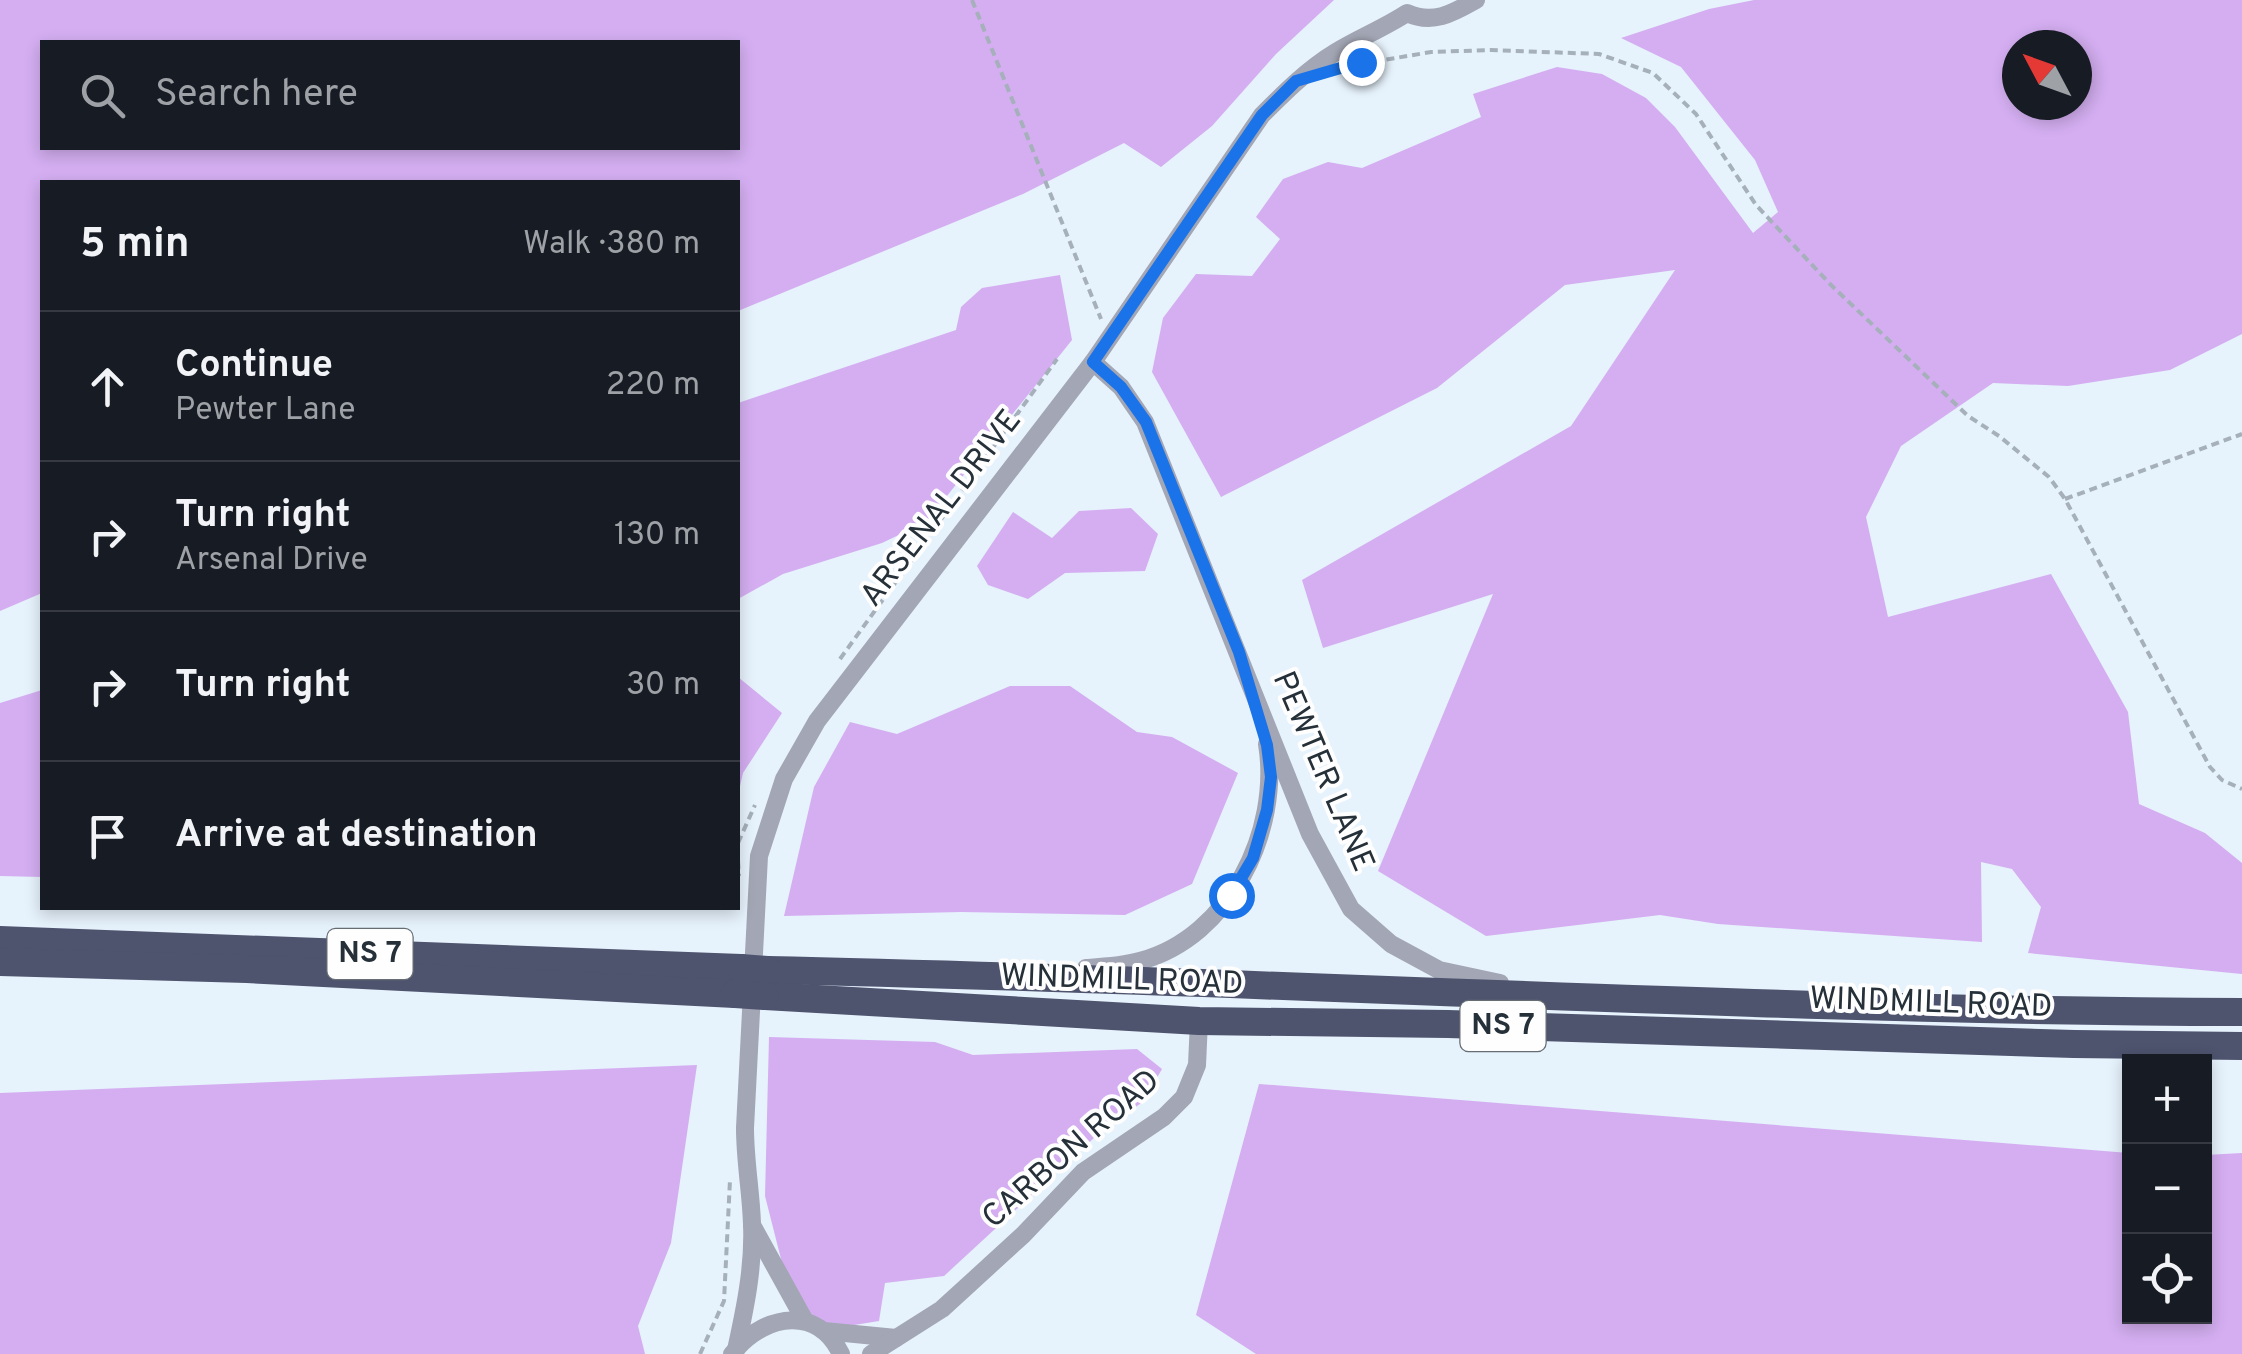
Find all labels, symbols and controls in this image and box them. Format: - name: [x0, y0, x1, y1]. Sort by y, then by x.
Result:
- north arrow: [2002, 30, 2092, 120]
- search box: [40, 40, 740, 150]
- route end: [1339, 40, 1385, 86]
- icon: search: [75, 68, 130, 123]
- text: Search here: [155, 71, 358, 120]
- text: 5 min: [80, 219, 190, 272]
- text: Walk · 380 m: [523, 225, 700, 265]
- text: Continue: [175, 342, 333, 391]
- icon: ahead: [80, 359, 135, 414]
- text: 220 m: [606, 366, 700, 406]
- text: Pewter Lane: [175, 391, 355, 431]
- street label: ARSENAL DRIVE: [853, 402, 1031, 616]
- text: Turn right: [175, 492, 350, 541]
- icon: right: [80, 509, 135, 564]
- text: 130 m: [614, 516, 700, 556]
- text: Arsenal Drive: [175, 541, 368, 581]
- icon: right: [80, 659, 135, 714]
- text: Turn right: [175, 662, 350, 711]
- text: 30 m: [626, 666, 700, 706]
- street label: PEWTER LANE: [1262, 666, 1382, 878]
- icon: arrive: [80, 809, 135, 864]
- text: Arrive at destination: [175, 812, 538, 861]
- route start: [1209, 873, 1255, 919]
- road number: NS 7: [328, 929, 412, 979]
- street label: WINDMILL ROAD: [1000, 957, 1244, 1005]
- street label: WINDMILL ROAD: [1809, 980, 2053, 1028]
- road number: NS 7: [1460, 1001, 1546, 1051]
- map controls: [2122, 1054, 2212, 1324]
- button: +: [2122, 1054, 2212, 1144]
- street label: CARBON ROAD: [975, 1062, 1169, 1238]
- button: −: [2122, 1144, 2212, 1234]
- button: locate: [2122, 1234, 2212, 1324]

